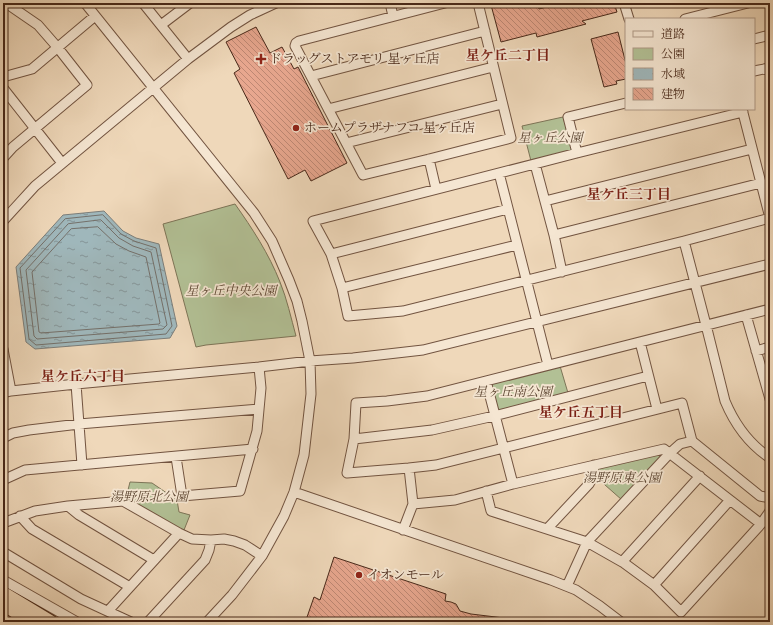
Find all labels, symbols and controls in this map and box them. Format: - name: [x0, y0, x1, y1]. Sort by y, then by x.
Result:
- legend: [625, 18, 755, 110]
- text: 道路: [661, 27, 685, 42]
- district label: 星ケ丘二丁目: [466, 47, 550, 64]
- text: 公園: [661, 47, 685, 62]
- place label: ドラッグストアモリ 星ヶ丘店: [269, 51, 439, 67]
- marker: ドラッグストアモリ 星ヶ丘店: [256, 54, 266, 64]
- text: 水域: [661, 67, 685, 82]
- text: 建物: [661, 87, 685, 102]
- place label: ホームプラザナフコ 星ヶ丘店: [304, 120, 475, 136]
- marker: ホームプラザナフコ 星ヶ丘店: [291, 123, 301, 133]
- park label: 星ヶ丘公園: [517, 130, 584, 146]
- district label: 星ケ丘三丁目: [587, 186, 671, 203]
- park label: 星ヶ丘中央公園: [185, 283, 278, 299]
- district label: 星ケ丘六丁目: [41, 368, 125, 385]
- park label: 星ヶ丘南公園: [474, 384, 554, 400]
- district label: 星ケ丘五丁目: [539, 404, 623, 421]
- park label: 湯野原東公園: [583, 470, 663, 486]
- park label: 湯野原北公園: [110, 489, 190, 505]
- place label: イオンモール: [367, 567, 444, 583]
- marker: イオンモール: [354, 570, 364, 580]

